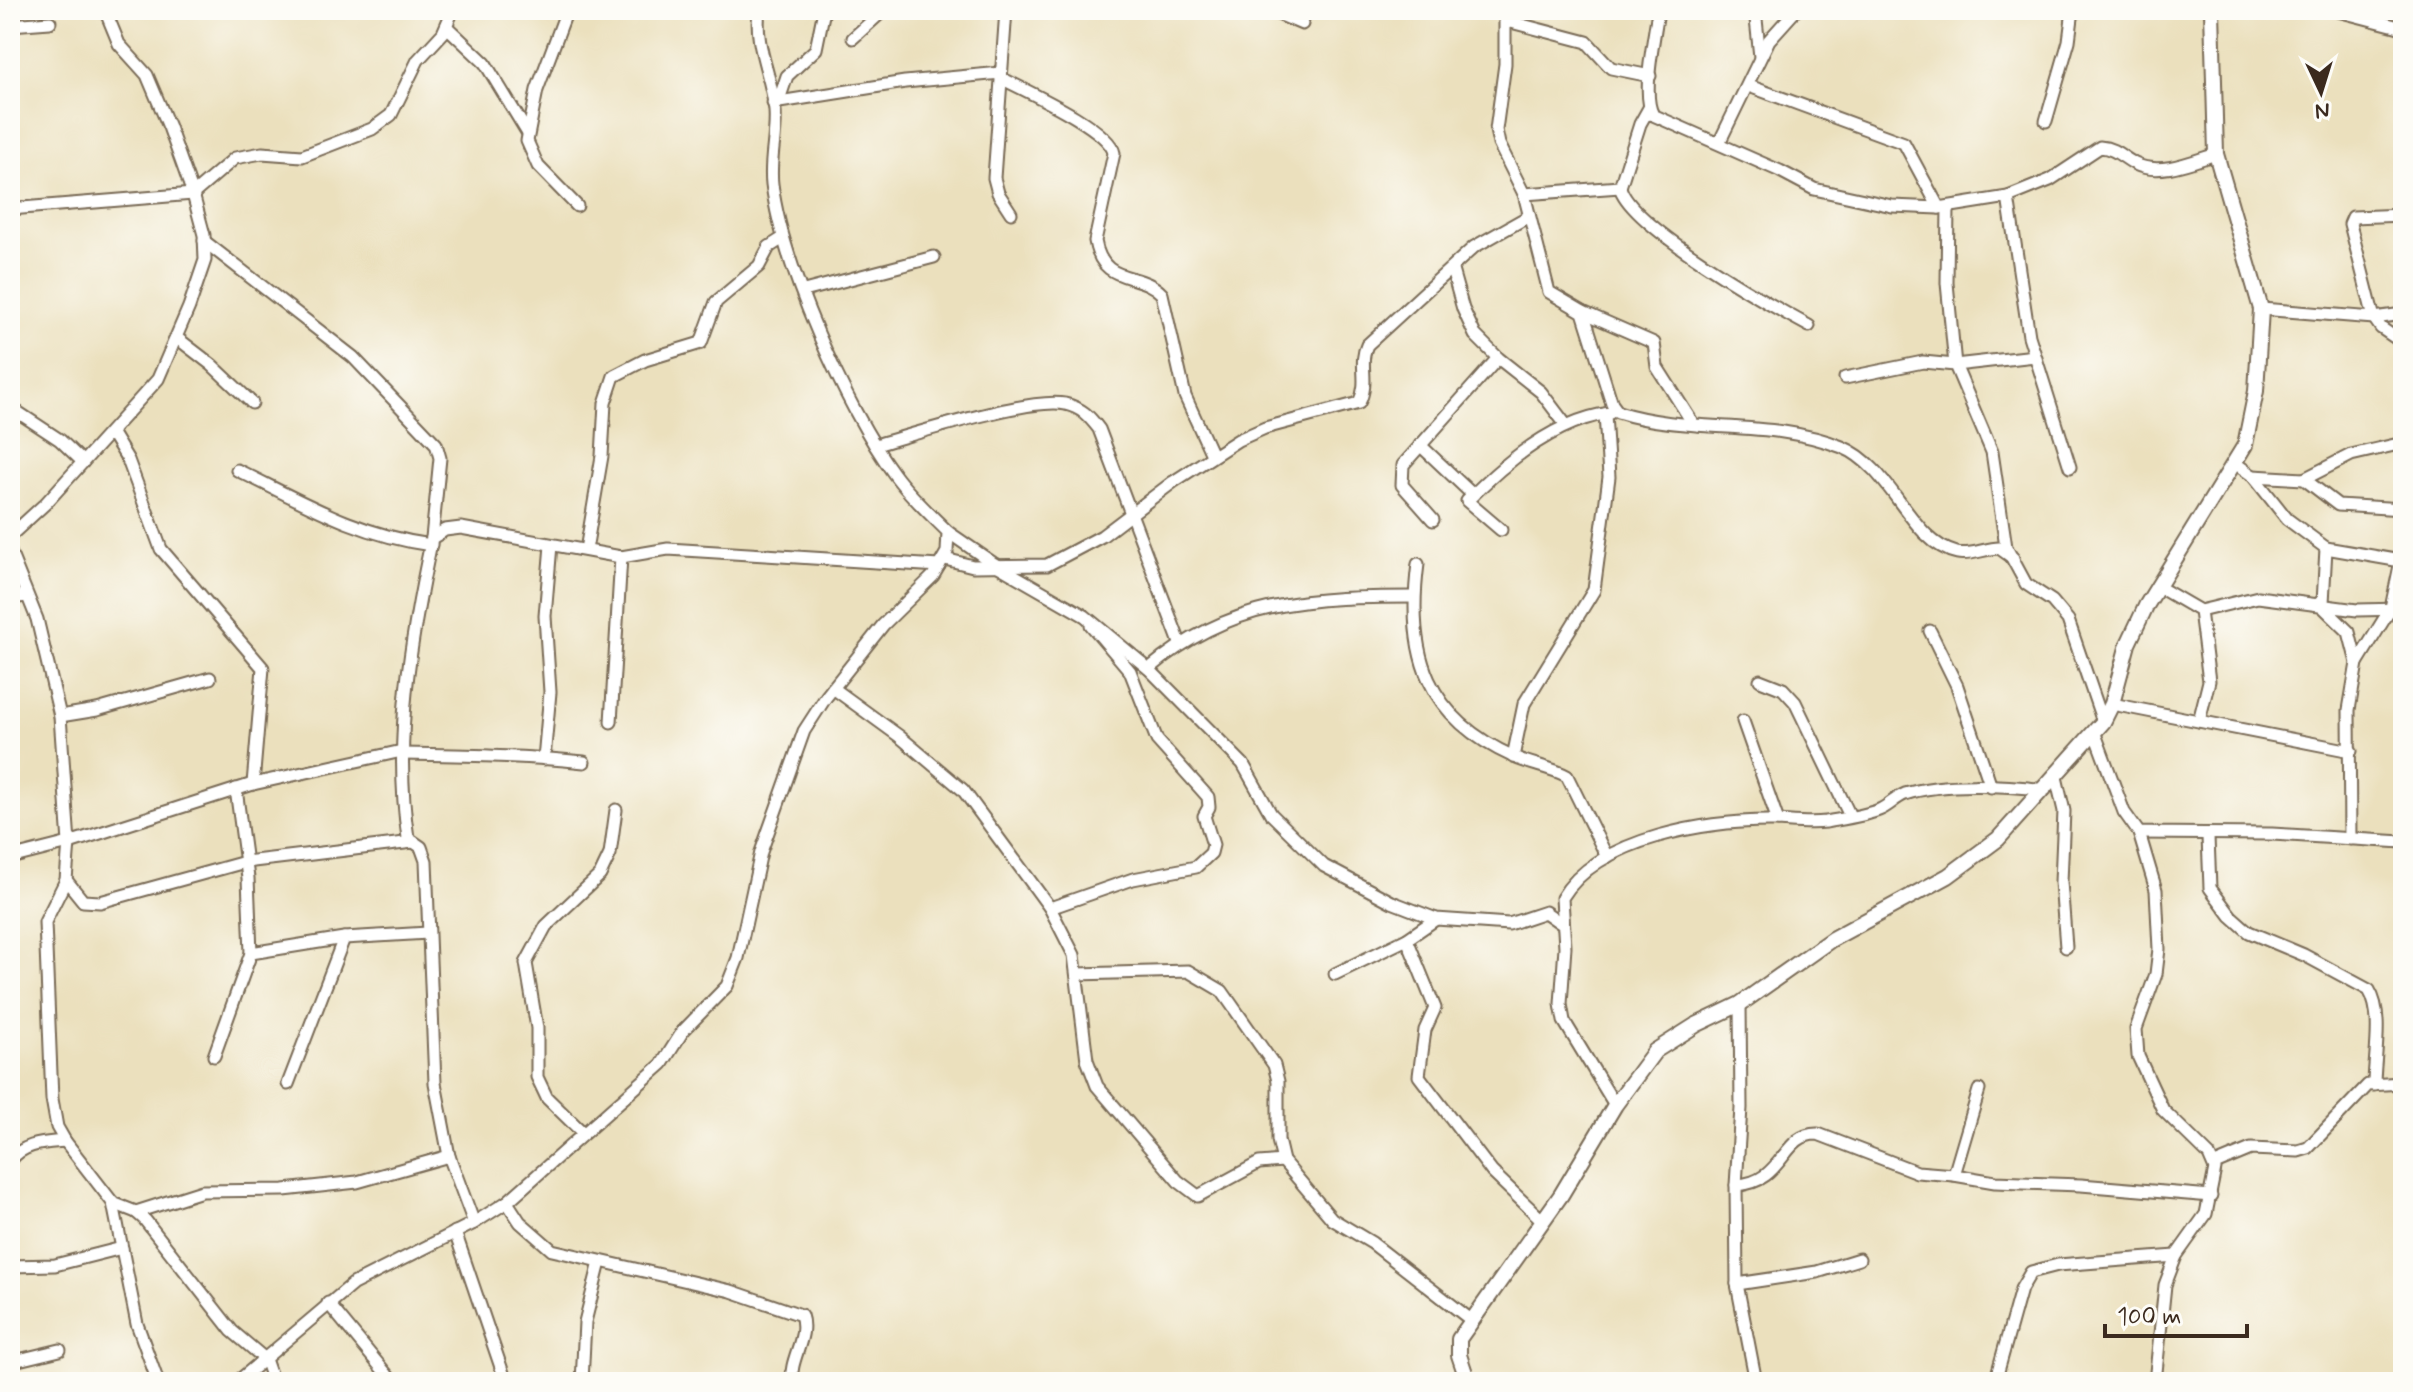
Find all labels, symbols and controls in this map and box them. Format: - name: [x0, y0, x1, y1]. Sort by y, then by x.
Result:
- north arrow: [2281, 52, 2361, 132]
- text: N: [2314, 95, 2331, 124]
- scale bar: [2105, 1288, 2247, 1338]
- text: 100 m: [2117, 1302, 2181, 1333]

